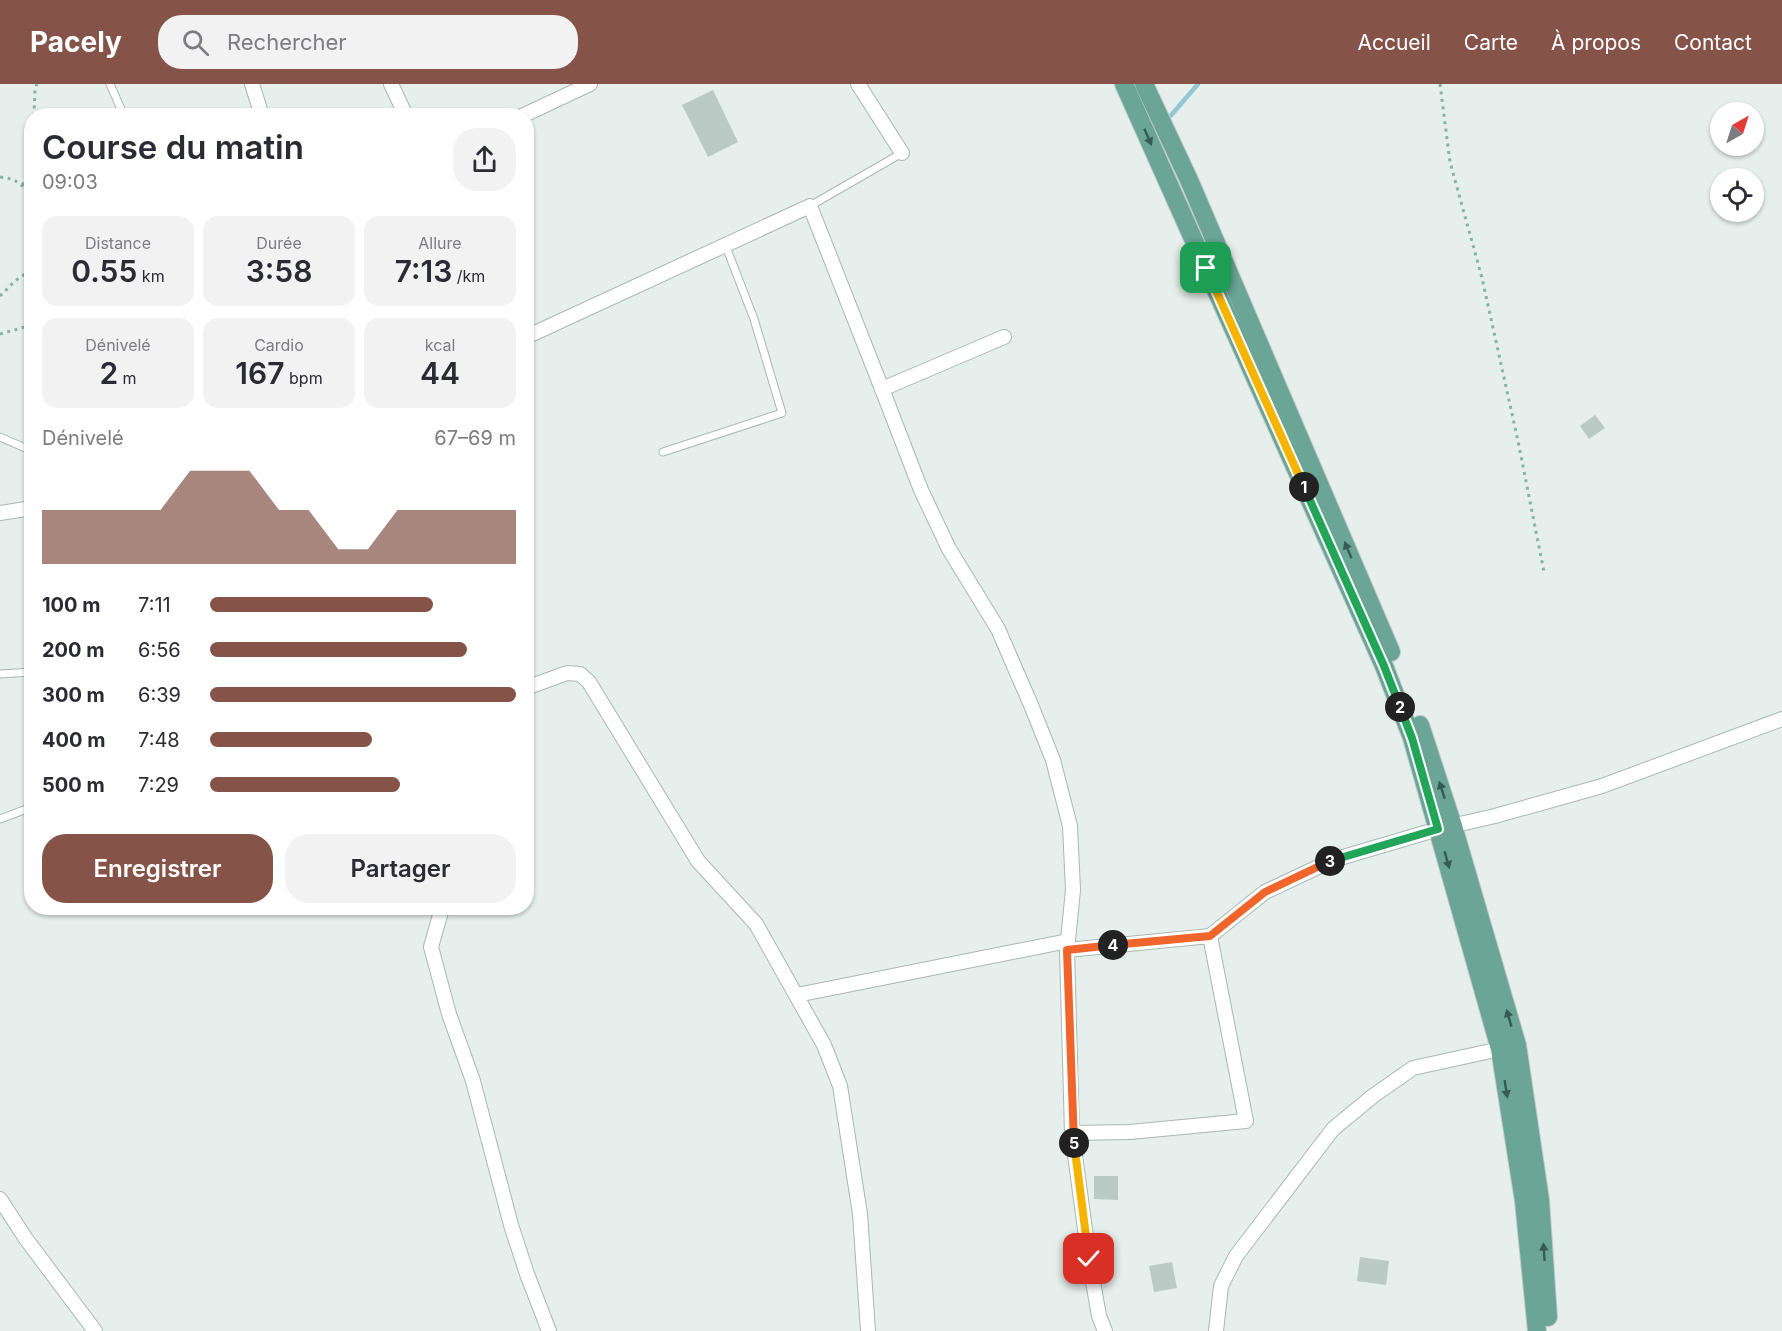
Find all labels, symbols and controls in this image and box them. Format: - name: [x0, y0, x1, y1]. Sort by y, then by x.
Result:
- search box: [158, 15, 578, 69]
- text: Pacely: [30, 25, 122, 59]
- icon: search: [179, 26, 212, 59]
- text: Rechercher: [227, 29, 347, 55]
- text: Accueil: [1357, 30, 1431, 55]
- text: Carte: [1464, 30, 1518, 55]
- text: À propos: [1551, 30, 1641, 55]
- text: Contact: [1674, 30, 1752, 55]
- north arrow: [1710, 102, 1764, 156]
- map controls: [1710, 102, 1764, 222]
- text: Course du matin: [42, 127, 304, 167]
- button: share: [453, 128, 516, 191]
- one-way arrow: [1143, 129, 1152, 146]
- button: locate: [1710, 168, 1764, 222]
- text: 09:03: [42, 170, 98, 194]
- text: Distance: [85, 233, 151, 253]
- text: Durée: [256, 233, 302, 253]
- text: Allure: [418, 233, 462, 253]
- pin: [1180, 242, 1231, 293]
- icon: arrive: [1189, 251, 1222, 284]
- text: 0.55: [71, 253, 137, 289]
- text: 3:58: [246, 253, 312, 289]
- text: 7:13: [395, 253, 452, 289]
- text: km: [137, 266, 165, 286]
- text: /km: [452, 266, 485, 286]
- text: Dénivelé: [85, 335, 151, 355]
- text: Cardio: [254, 335, 304, 355]
- text: kcal: [425, 335, 455, 355]
- text: 2: [99, 355, 118, 391]
- text: 167: [235, 355, 285, 391]
- text: 44: [420, 355, 460, 391]
- text: m: [118, 368, 137, 388]
- text: bpm: [285, 368, 323, 388]
- text: Dénivelé: [42, 426, 124, 450]
- text: 67–69 m: [434, 426, 516, 450]
- pin: 1: [1289, 472, 1319, 502]
- text: 1: [1301, 477, 1307, 497]
- one-way arrow: [1343, 541, 1353, 559]
- text: 100 m: [42, 593, 101, 617]
- text: 7:11: [138, 593, 171, 617]
- text: 200 m: [42, 638, 105, 662]
- text: 6:56: [138, 638, 181, 662]
- text: 300 m: [42, 683, 105, 707]
- text: 6:39: [138, 683, 181, 707]
- pin: 2: [1385, 692, 1415, 722]
- text: 2: [1395, 697, 1405, 717]
- text: 400 m: [42, 728, 106, 752]
- text: 7:48: [138, 728, 180, 752]
- text: 500 m: [42, 773, 105, 797]
- text: 7:29: [138, 773, 179, 797]
- one-way arrow: [1436, 781, 1446, 799]
- button: Enregistrer: [42, 834, 273, 903]
- button: Partager: [285, 834, 516, 903]
- pin: 3: [1315, 846, 1345, 876]
- text: 3: [1325, 851, 1335, 871]
- one-way arrow: [1442, 851, 1452, 869]
- pin: 4: [1098, 930, 1128, 960]
- text: 4: [1108, 935, 1118, 955]
- one-way arrow: [1504, 1009, 1513, 1027]
- one-way arrow: [1502, 1080, 1511, 1099]
- pin: 5: [1059, 1128, 1089, 1158]
- text: 5: [1069, 1133, 1079, 1153]
- pin: [1063, 1233, 1114, 1284]
- icon: check: [1072, 1242, 1105, 1275]
- one-way arrow: [1539, 1242, 1548, 1261]

